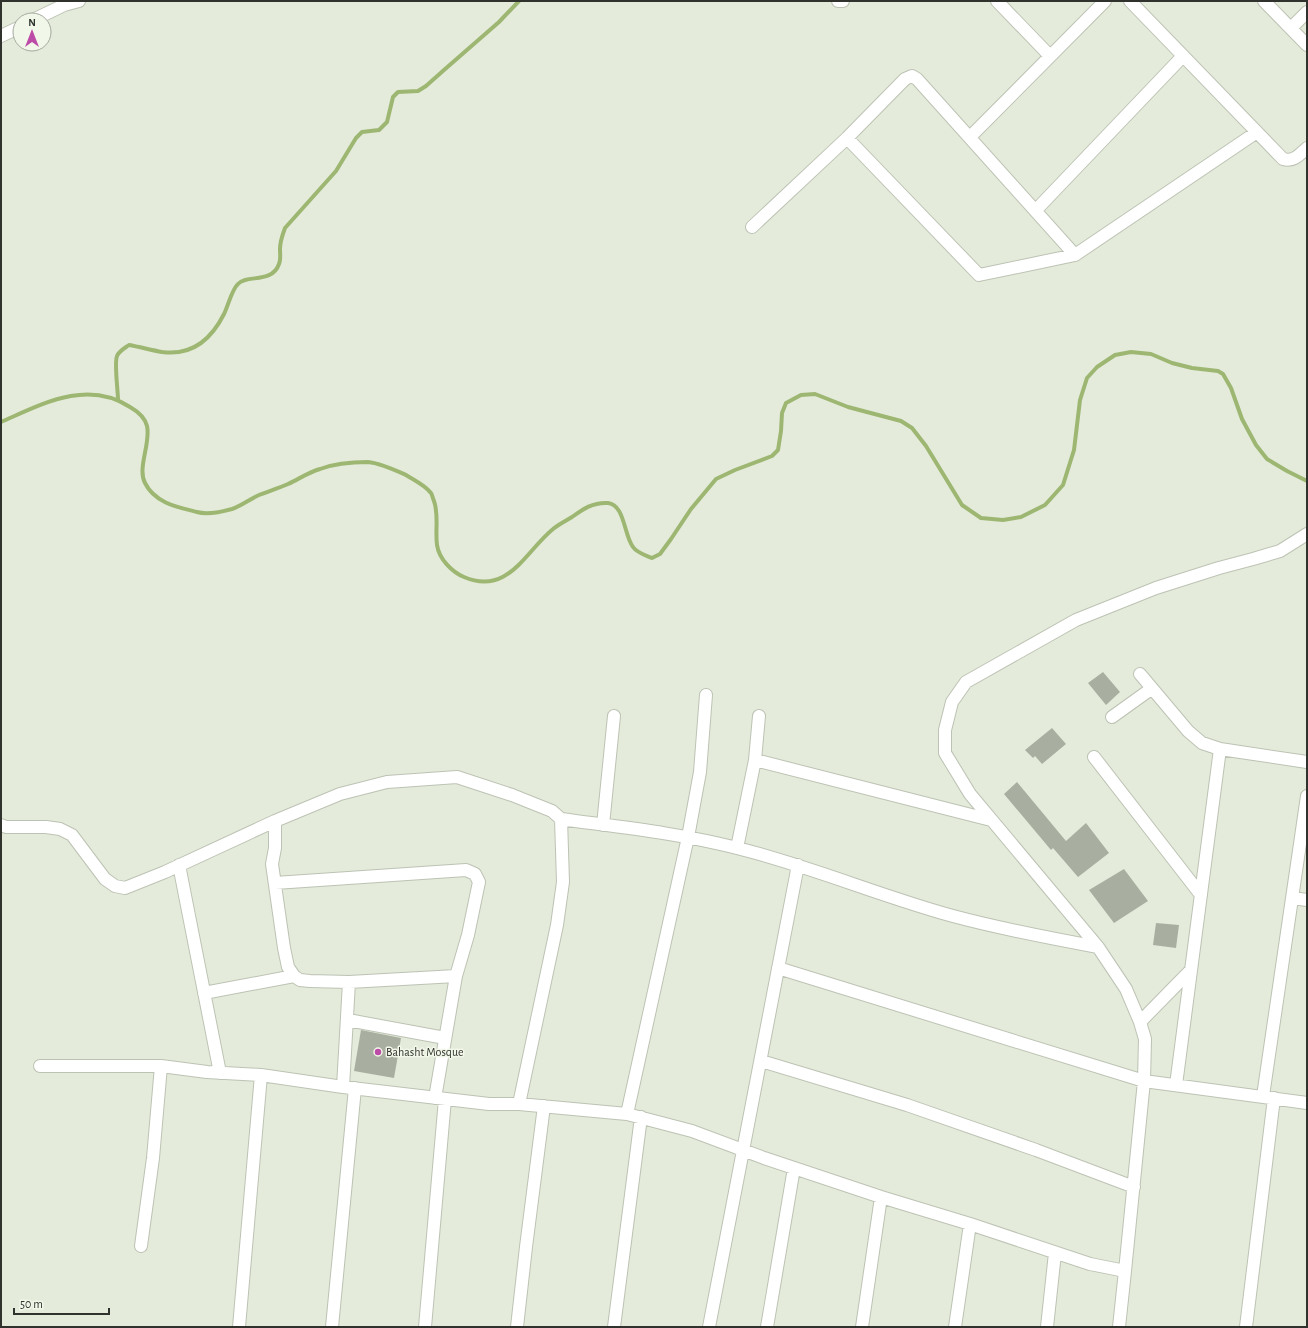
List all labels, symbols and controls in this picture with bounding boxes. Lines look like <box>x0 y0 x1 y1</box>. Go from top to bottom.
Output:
north arrow <box>12 12 52 52</box>
text: N <box>28 17 36 28</box>
place label: Bahasht Mosque <box>386 1046 464 1058</box>
marker: Bahasht Mosque <box>373 1047 383 1057</box>
scale bar <box>14 1290 109 1316</box>
text: 50 m <box>20 1298 43 1310</box>

